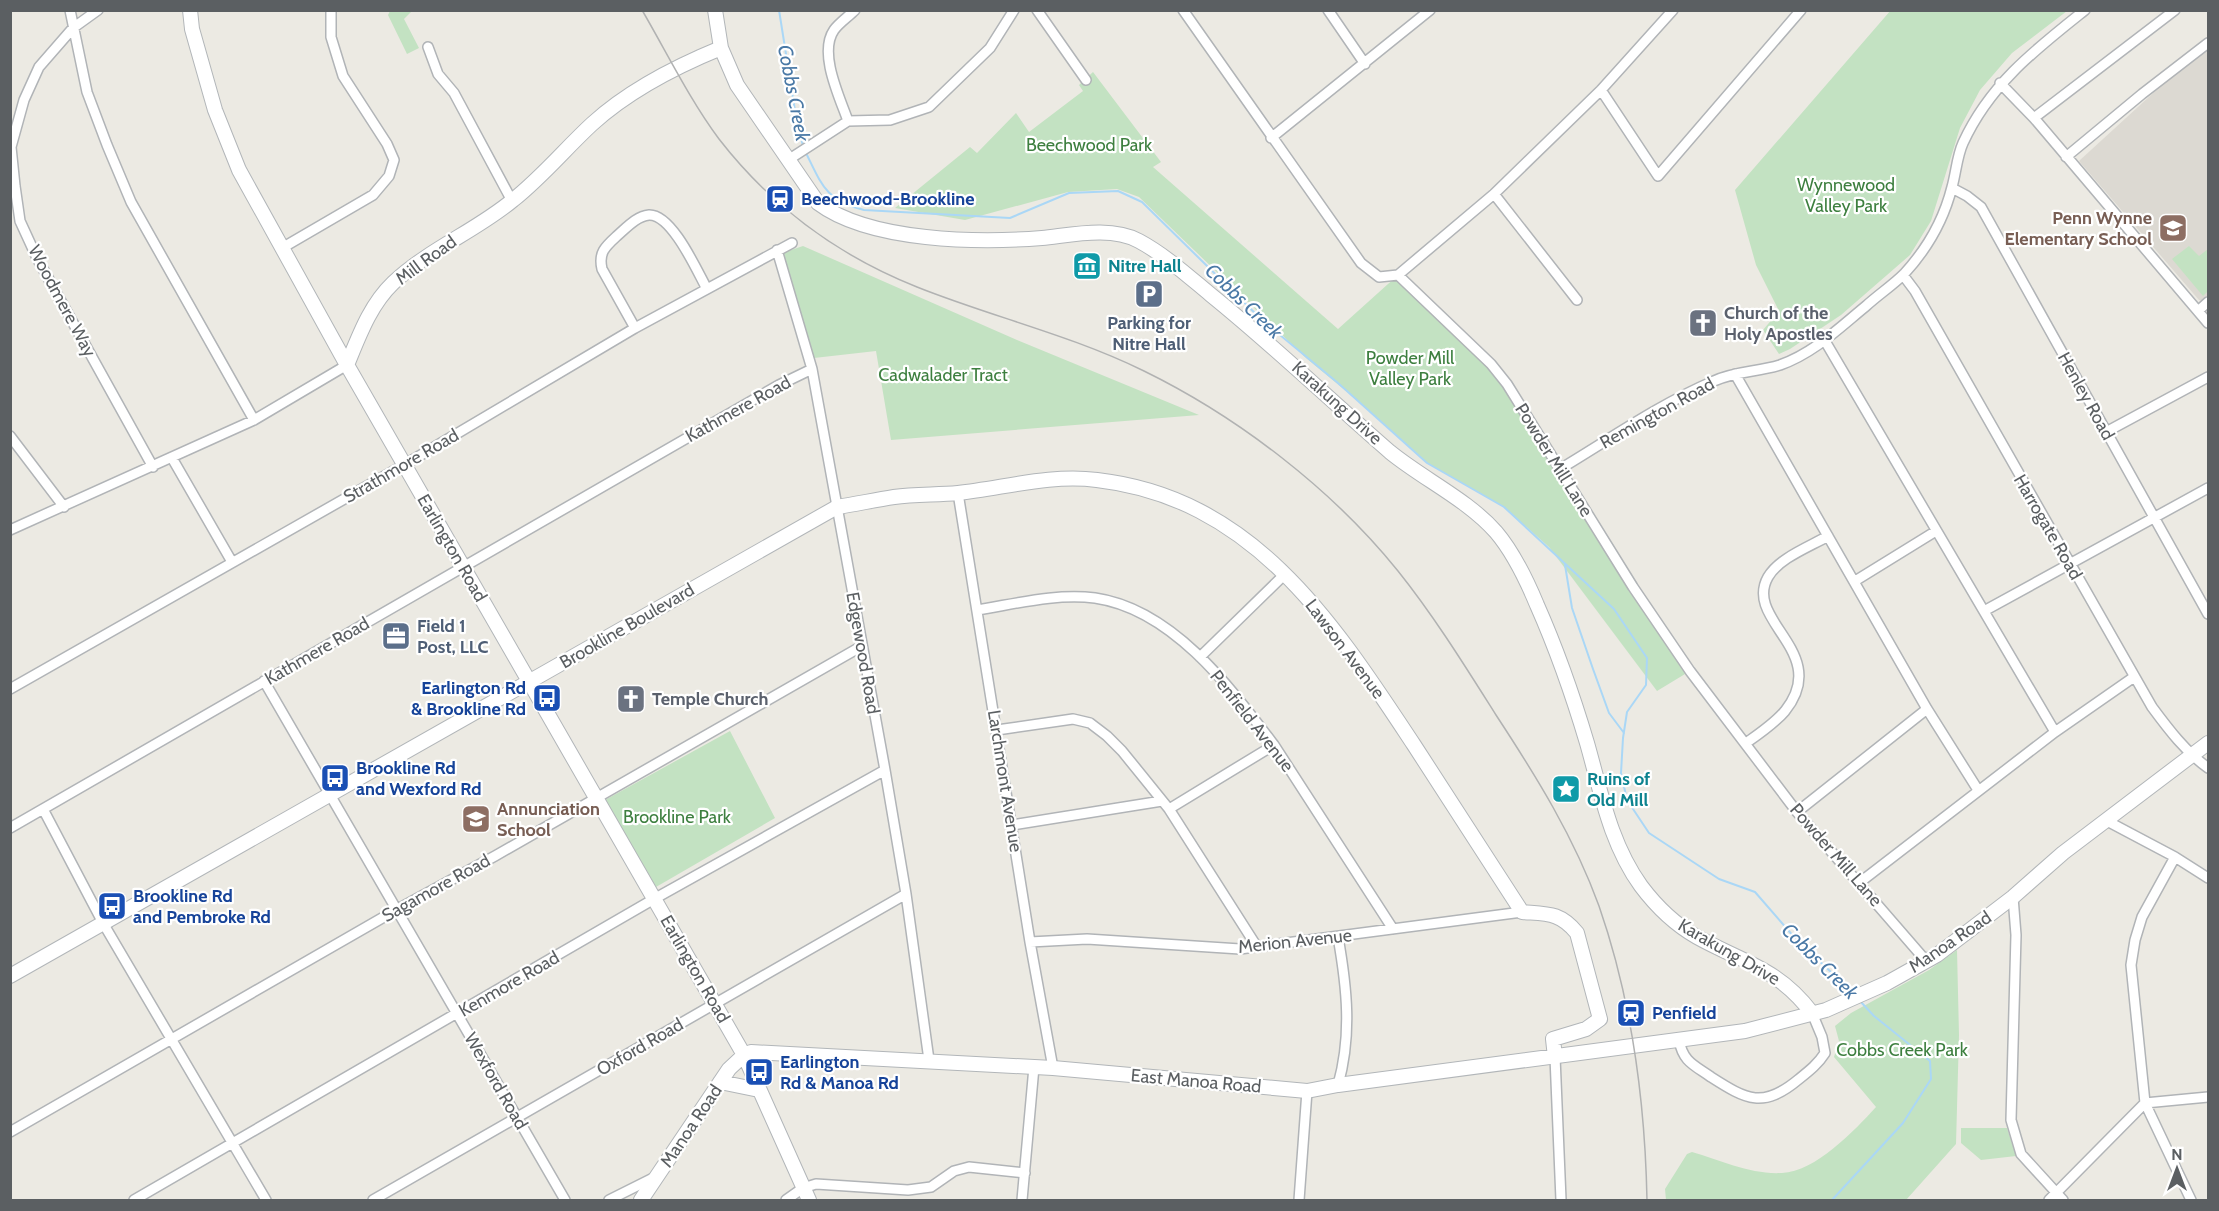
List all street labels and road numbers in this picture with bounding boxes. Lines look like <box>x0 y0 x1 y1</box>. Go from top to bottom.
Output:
street label: Mill Road <box>391 231 461 289</box>
street label: Woodmere Way <box>23 241 101 361</box>
street label: Henley Road <box>2053 348 2119 444</box>
street label: Karakung Drive <box>1287 357 1387 449</box>
street label: Kathmere Road <box>681 371 795 447</box>
street label: Remington Road <box>1596 372 1718 454</box>
street label: Powder Mill Lane <box>1510 399 1598 521</box>
street label: Strathmore Road <box>339 424 463 508</box>
street label: Harrogate Road <box>2009 470 2087 584</box>
street label: Earlington Road <box>412 490 492 606</box>
street label: Brookline Boulevard <box>556 579 698 673</box>
street label: Edgewood Road <box>841 590 885 716</box>
street label: Lawson Avenue <box>1300 595 1390 703</box>
street label: Kathmere Road <box>261 612 373 690</box>
street label: Penfield Avenue <box>1205 666 1299 776</box>
street label: Larchmont Avenue <box>983 708 1027 854</box>
street label: Powder Mill Lane <box>1785 799 1887 911</box>
street label: Sagamore Road <box>378 849 494 927</box>
street label: Manoa Road <box>1905 906 1995 978</box>
street label: Earlington Road <box>655 911 735 1027</box>
street label: Karakung Drive <box>1674 914 1784 990</box>
street label: Merion Avenue <box>1237 924 1353 958</box>
street label: Kenmore Road <box>455 946 563 1022</box>
street label: Oxford Road <box>593 1013 687 1081</box>
street label: Wexford Road <box>459 1029 533 1133</box>
street label: East Manoa Road <box>1130 1064 1262 1098</box>
street label: Manoa Road <box>655 1081 727 1171</box>

